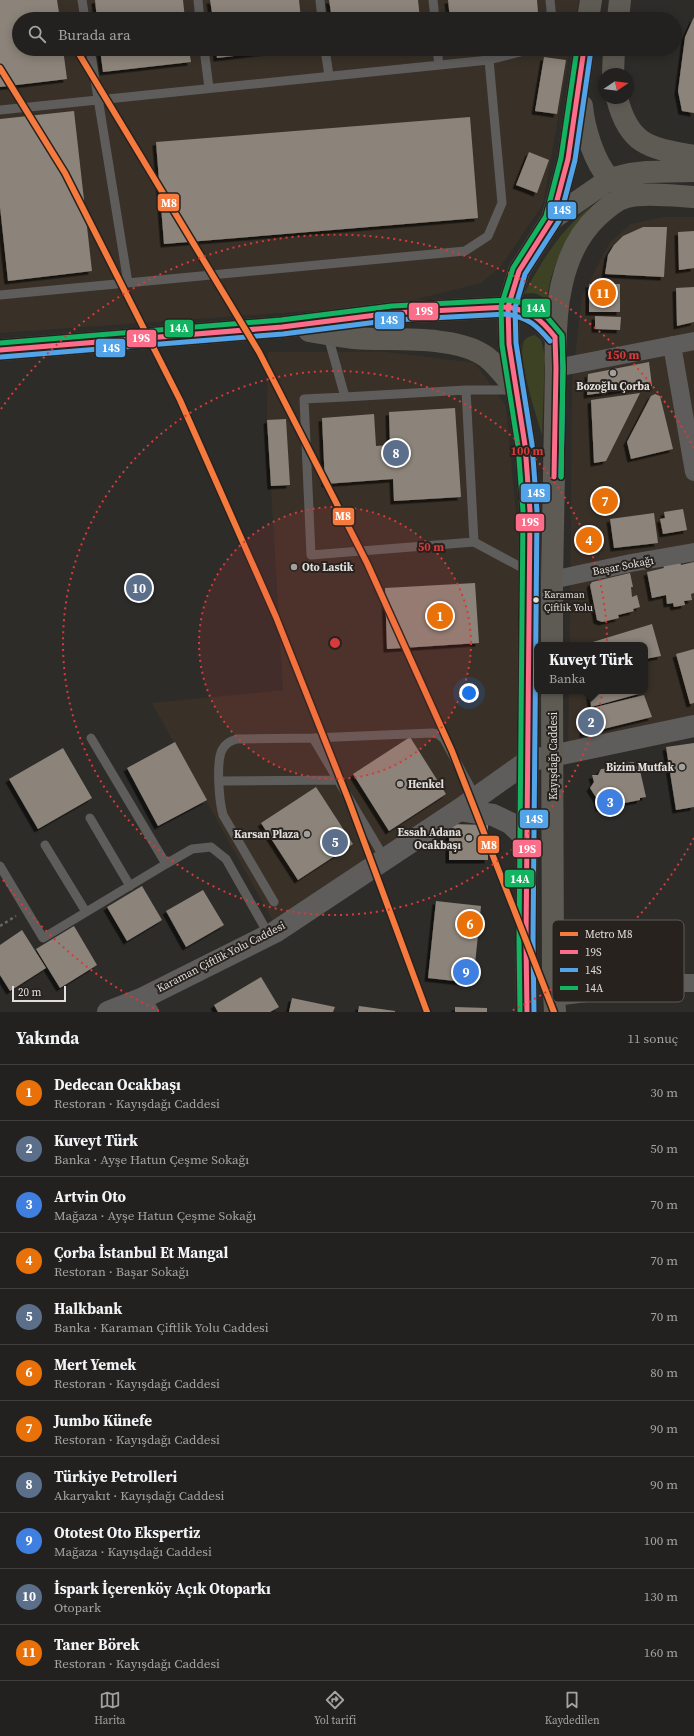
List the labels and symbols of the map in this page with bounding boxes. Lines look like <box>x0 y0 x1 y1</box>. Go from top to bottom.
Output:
north arrow <box>598 68 634 104</box>
line badge: M8 <box>157 193 180 212</box>
text: M8 <box>161 196 177 211</box>
line badge: 14S <box>547 201 577 220</box>
text: 14S <box>553 203 571 218</box>
pin: 11 <box>590 278 616 308</box>
line badge: 14A <box>521 298 551 318</box>
text: 14A <box>526 301 546 316</box>
line badge: 19S <box>408 302 439 321</box>
text: 19S <box>415 304 433 319</box>
line badge: 14S <box>374 311 405 330</box>
text: 14S <box>380 313 398 328</box>
line badge: 14A <box>164 319 194 338</box>
text: 14A <box>169 321 189 336</box>
line badge: 19S <box>126 329 157 348</box>
text: 19S <box>132 331 150 346</box>
line badge: 14S <box>95 338 126 358</box>
text: 14S <box>102 341 120 356</box>
text: 150 m <box>607 347 640 363</box>
marker: Bozoğlu Çorba <box>608 368 618 378</box>
place label: Bozoğlu Çorba <box>576 379 650 394</box>
pin: 8 <box>383 438 409 468</box>
text: 100 m <box>511 443 544 459</box>
line badge: 14S <box>520 483 551 503</box>
text: 14S <box>527 486 545 501</box>
pin: 7 <box>592 486 618 516</box>
line badge: M8 <box>332 507 355 526</box>
text: M8 <box>335 509 351 524</box>
line badge: 19S <box>515 513 545 532</box>
text: 19S <box>521 515 539 530</box>
pin: 4 <box>576 525 602 555</box>
text: 50 m <box>418 539 444 555</box>
street label: Başar Sokağı <box>591 553 655 579</box>
place label: Oto Lastik <box>302 560 354 575</box>
marker: Oto Lastik <box>289 562 299 572</box>
pin: 10 <box>126 573 152 603</box>
place label: Karaman Çiftlik Yolu <box>544 588 593 614</box>
marker: Karaman Çiftlik Yolu <box>531 595 541 605</box>
pin: 1 <box>427 601 453 631</box>
centre of rings <box>328 636 342 650</box>
your location <box>459 683 479 703</box>
pin: 2 <box>578 707 604 737</box>
street label: Kayışdağı Caddesi <box>546 712 561 800</box>
place label: Bizim Mutfak <box>606 760 674 775</box>
marker: Bizim Mutfak <box>677 762 687 772</box>
place label: Henkel <box>408 777 445 792</box>
marker: Henkel <box>395 779 405 789</box>
pin: 3 <box>597 787 623 817</box>
line badge: 14S <box>519 809 549 829</box>
text: 14S <box>525 812 543 827</box>
place label: Essah Adana Ocakbaşı <box>398 825 462 853</box>
place label: Karsan Plaza <box>234 827 299 842</box>
pin: 5 <box>322 827 348 857</box>
marker: Karsan Plaza <box>302 829 312 839</box>
marker: Essah Adana Ocakbaşı <box>464 833 474 843</box>
line badge: M8 <box>477 835 500 854</box>
text: M8 <box>481 838 497 853</box>
line badge: 19S <box>512 839 542 858</box>
text: 19S <box>518 842 536 857</box>
line badge: 14A <box>504 869 535 888</box>
text: 14A <box>510 872 530 887</box>
pin: 6 <box>457 909 483 939</box>
street label: Karaman Çiftlik Yolu Caddesi <box>154 918 288 996</box>
legend <box>552 920 684 1002</box>
text: Metro M8 <box>585 927 632 942</box>
text: 19S <box>585 945 602 960</box>
pin: 9 <box>453 957 479 987</box>
text: 14S <box>585 963 602 978</box>
text: 14A <box>585 981 604 996</box>
scale bar <box>12 984 66 1003</box>

